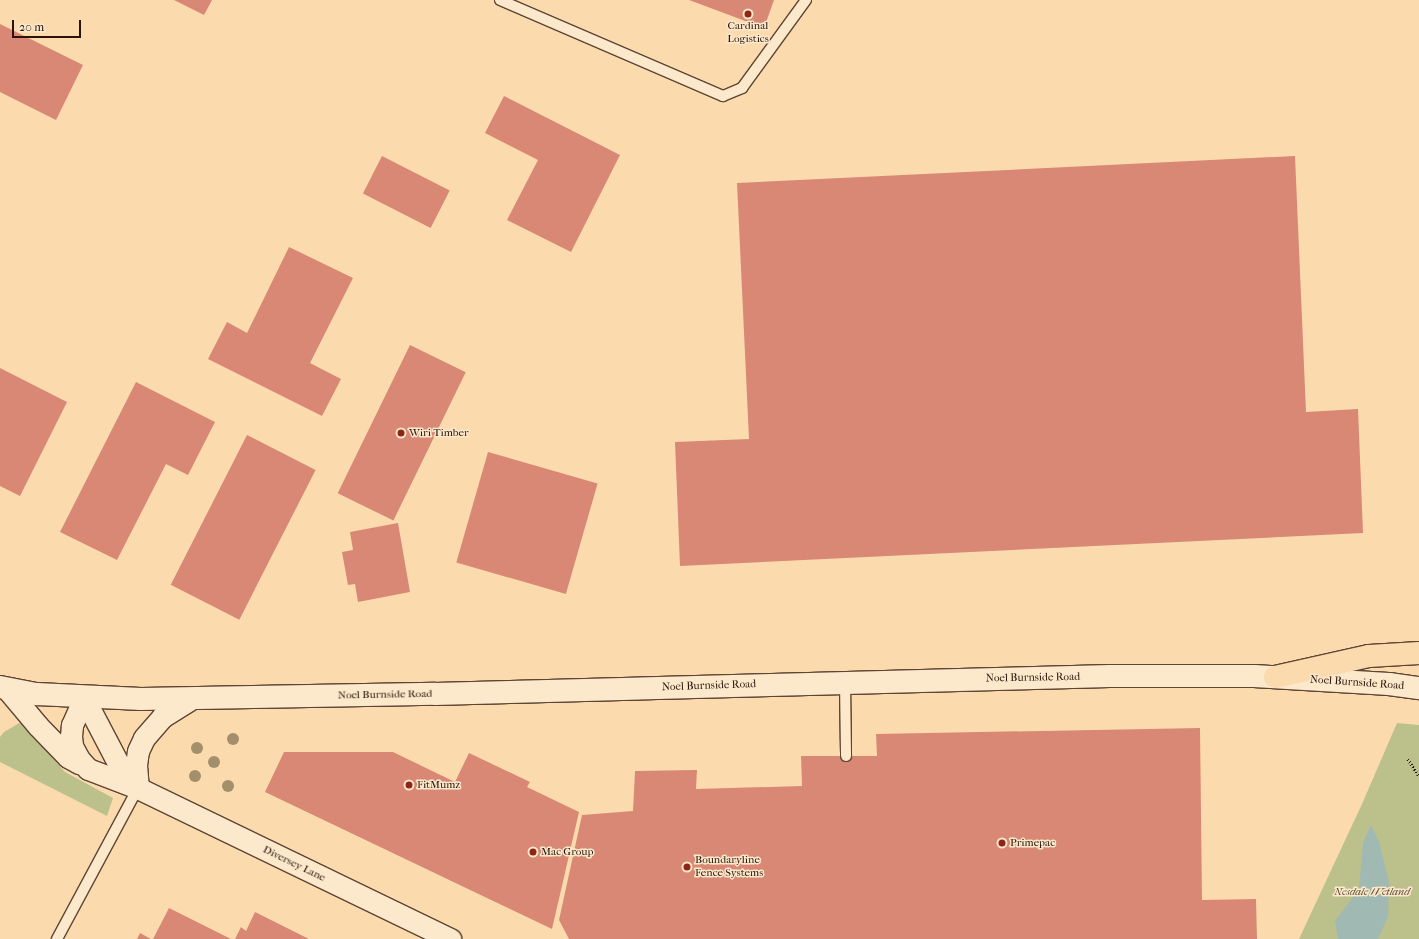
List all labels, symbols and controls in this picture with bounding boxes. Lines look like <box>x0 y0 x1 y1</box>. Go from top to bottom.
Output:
marker: Cardinal Logistics <box>743 9 753 19</box>
scale bar <box>14 12 83 38</box>
text: 20 m <box>19 20 44 34</box>
place label: Cardinal Logistics <box>727 20 769 46</box>
place label: Wiri Timber <box>409 426 469 440</box>
marker: Wiri Timber <box>396 428 406 438</box>
street label: Noel Burnside Road <box>986 671 1080 685</box>
street label: Noel Burnside Road <box>1309 673 1405 693</box>
street label: Noel Burnside Road <box>662 678 756 694</box>
street label: Noel Burnside Road <box>338 688 432 702</box>
place label: FitMumz <box>417 778 460 792</box>
marker: FitMumz <box>404 780 414 790</box>
place label: Primepac <box>1010 836 1055 850</box>
marker: Primepac <box>997 838 1007 848</box>
street label: Diversey Lane <box>261 843 327 885</box>
place label: Mac Group <box>541 845 593 859</box>
marker: Mac Group <box>528 847 538 857</box>
place label: Boundaryline Fence Systems <box>695 854 763 880</box>
marker: Boundaryline Fence Systems <box>682 862 692 872</box>
park label: Nesdale Wetland <box>1334 885 1410 899</box>

